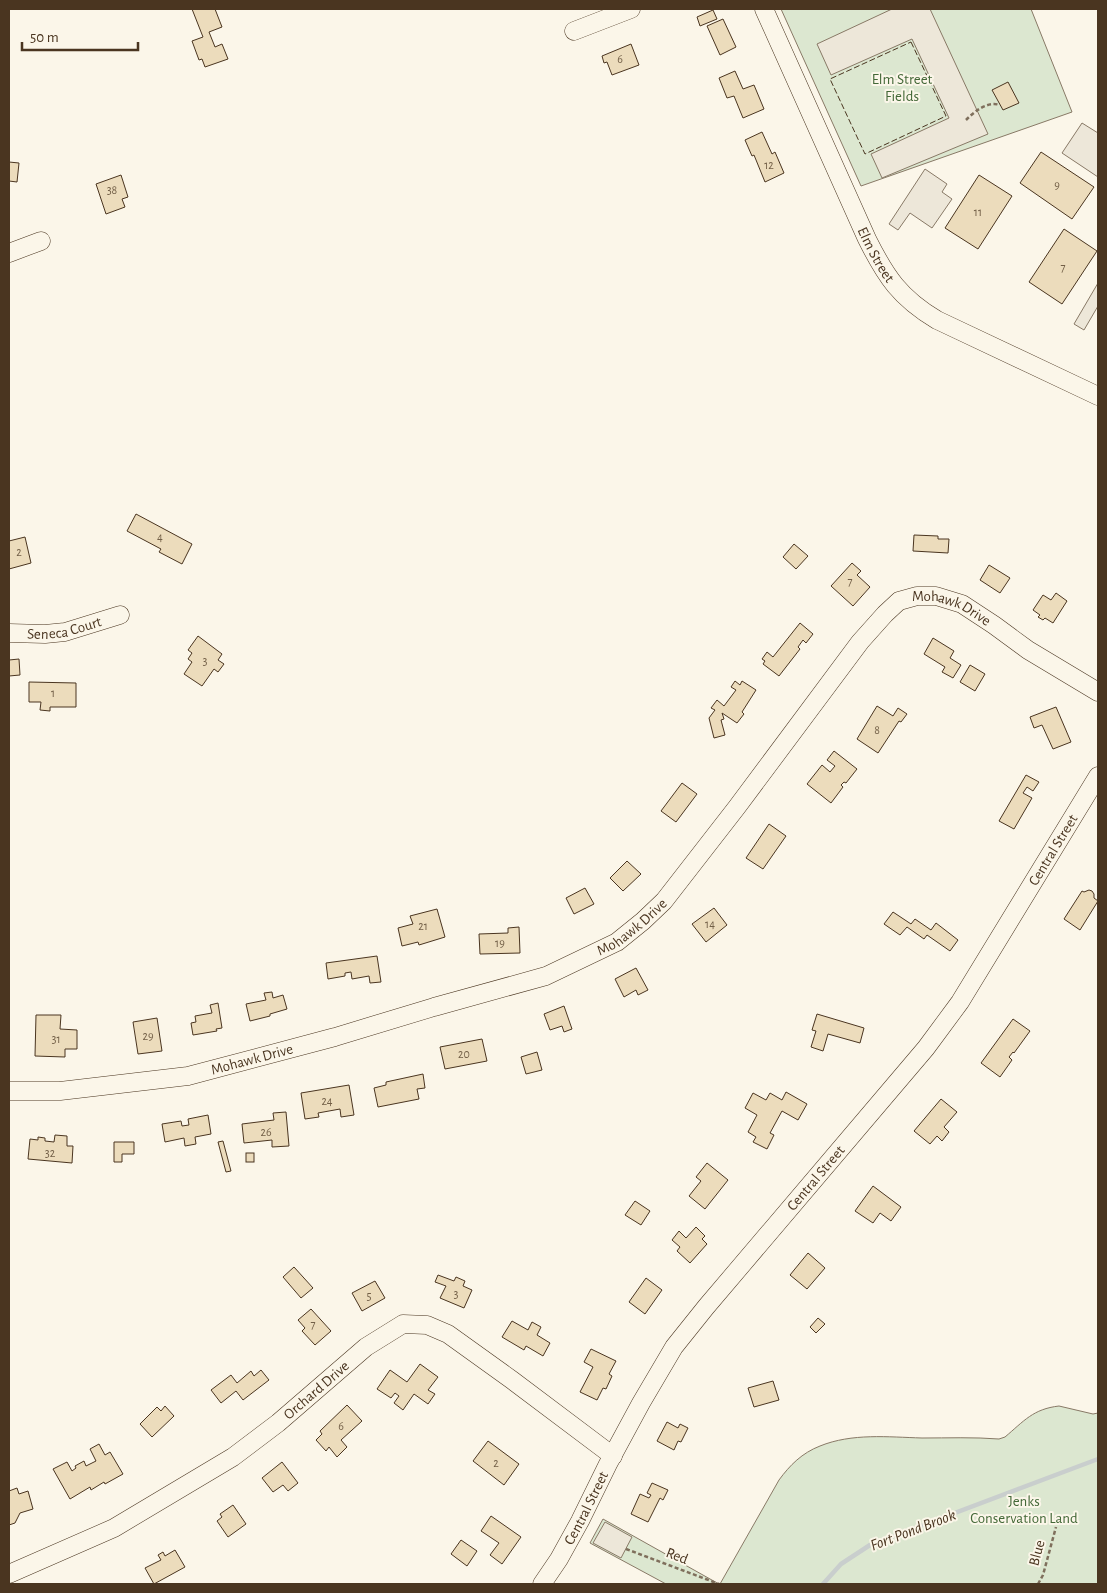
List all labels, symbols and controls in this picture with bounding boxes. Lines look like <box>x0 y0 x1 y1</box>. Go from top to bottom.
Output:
scale bar <box>22 20 139 52</box>
text: 50 m <box>30 30 59 45</box>
house number: 6 <box>617 53 623 65</box>
park label: Elm Street Fields <box>872 72 933 104</box>
house number: 12 <box>764 159 774 171</box>
house number: 9 <box>1054 179 1060 191</box>
house number: 38 <box>107 184 118 196</box>
house number: 11 <box>974 206 982 218</box>
street label: Elm Street <box>855 225 898 285</box>
house number: 7 <box>1060 261 1066 273</box>
house number: 4 <box>157 531 163 543</box>
house number: 2 <box>16 546 22 558</box>
house number: 7 <box>847 575 853 587</box>
street label: Mohawk Drive <box>912 589 994 628</box>
street label: Seneca Court <box>27 614 103 642</box>
house number: 3 <box>203 655 208 667</box>
house number: 1 <box>51 687 55 699</box>
house number: 8 <box>874 724 880 736</box>
street label: Central Street <box>1026 812 1080 888</box>
street label: Mohawk Drive <box>594 895 669 958</box>
house number: 14 <box>705 918 715 930</box>
house number: 21 <box>418 920 428 932</box>
house number: 19 <box>495 937 505 949</box>
house number: 29 <box>142 1030 154 1042</box>
house number: 31 <box>51 1033 61 1045</box>
street label: Mohawk Drive <box>209 1041 295 1077</box>
house number: 20 <box>458 1048 470 1060</box>
house number: 24 <box>321 1095 333 1107</box>
house number: 26 <box>260 1126 272 1138</box>
street label: Central Street <box>784 1142 847 1213</box>
house number: 32 <box>45 1147 56 1159</box>
house number: 3 <box>454 1288 459 1300</box>
house number: 5 <box>366 1290 372 1302</box>
house number: 7 <box>310 1318 316 1330</box>
street label: Orchard Drive <box>281 1358 352 1422</box>
house number: 6 <box>338 1420 344 1432</box>
house number: 2 <box>493 1457 499 1469</box>
street label: Central Street <box>561 1469 611 1547</box>
park label: Jenks Conservation Land <box>970 1494 1078 1526</box>
water label: Fort Pond Brook <box>868 1506 958 1554</box>
street label: Blue <box>1026 1538 1048 1568</box>
street label: Red <box>664 1545 690 1567</box>

